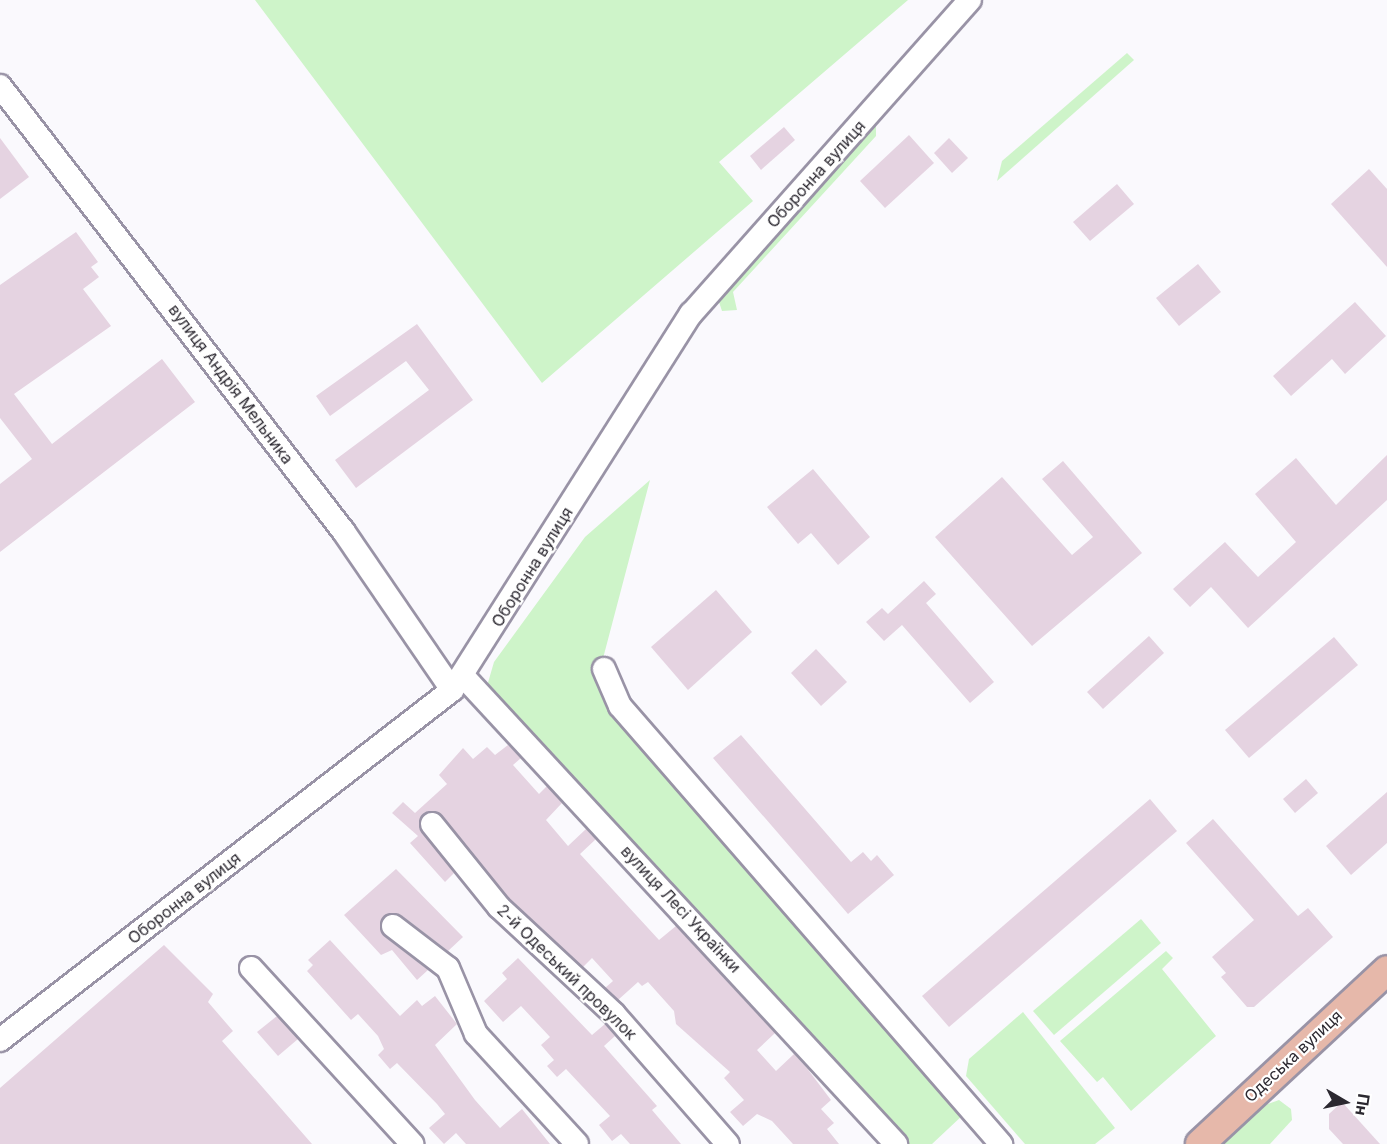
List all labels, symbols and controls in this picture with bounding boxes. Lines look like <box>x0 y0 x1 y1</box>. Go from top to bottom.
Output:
street label: Оборонна вулиця <box>763 116 869 232</box>
street label: вулиця Андрія Мельника <box>165 300 297 468</box>
street label: Оборонна вулиця <box>487 504 577 630</box>
street label: вулиця Лесі Українки <box>617 841 745 977</box>
street label: Оборонна вулиця <box>124 848 244 948</box>
street label: 2-й Одеський провулок <box>493 900 641 1044</box>
street label: Одеська вулиця <box>1240 1006 1346 1106</box>
north arrow <box>1315 1072 1375 1132</box>
text: Пн <box>1351 1092 1374 1117</box>

